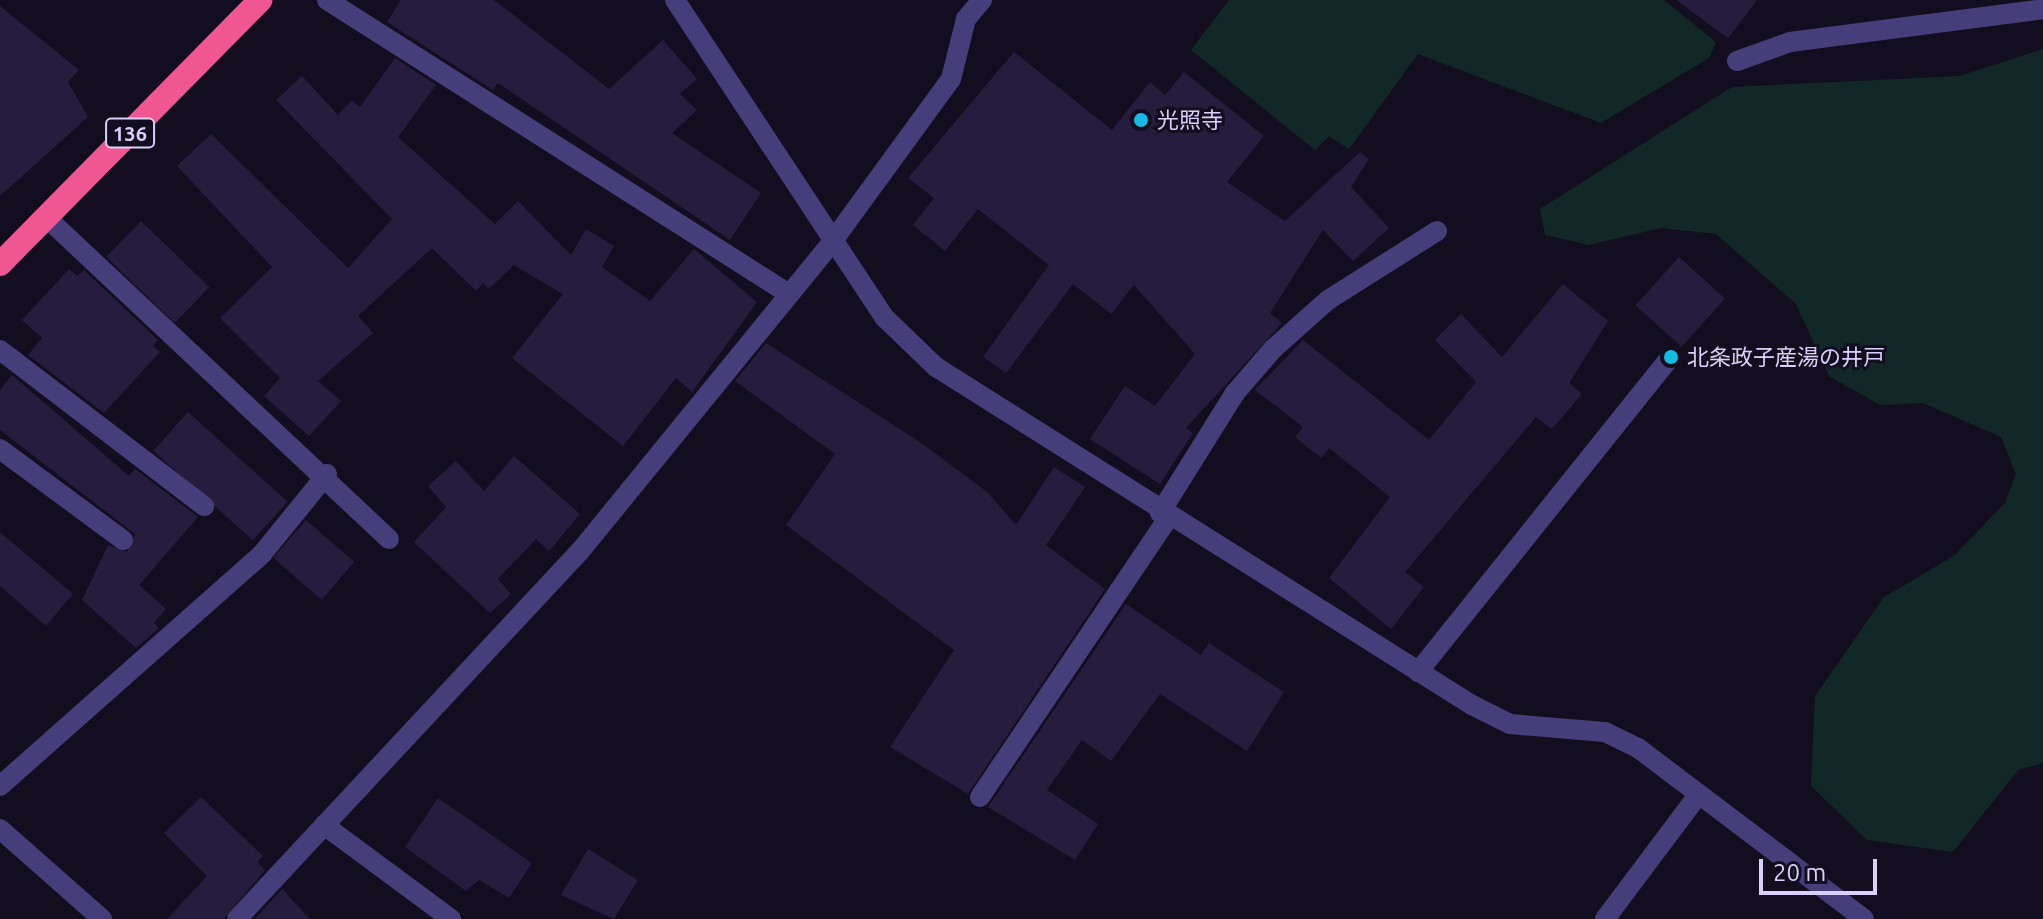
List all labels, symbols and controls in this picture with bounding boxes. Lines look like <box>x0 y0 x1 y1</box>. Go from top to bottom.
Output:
place label: 光照寺 <box>1157 107 1223 133</box>
marker: 光照寺 <box>1132 111 1150 129</box>
road number: 136 <box>104 117 156 149</box>
place label: 北条政子産湯の井戸 <box>1687 344 1885 370</box>
marker: 北条政子産湯の井戸 <box>1662 348 1680 366</box>
scale bar <box>1763 843 1881 893</box>
text: 20 m <box>1773 859 1826 886</box>

